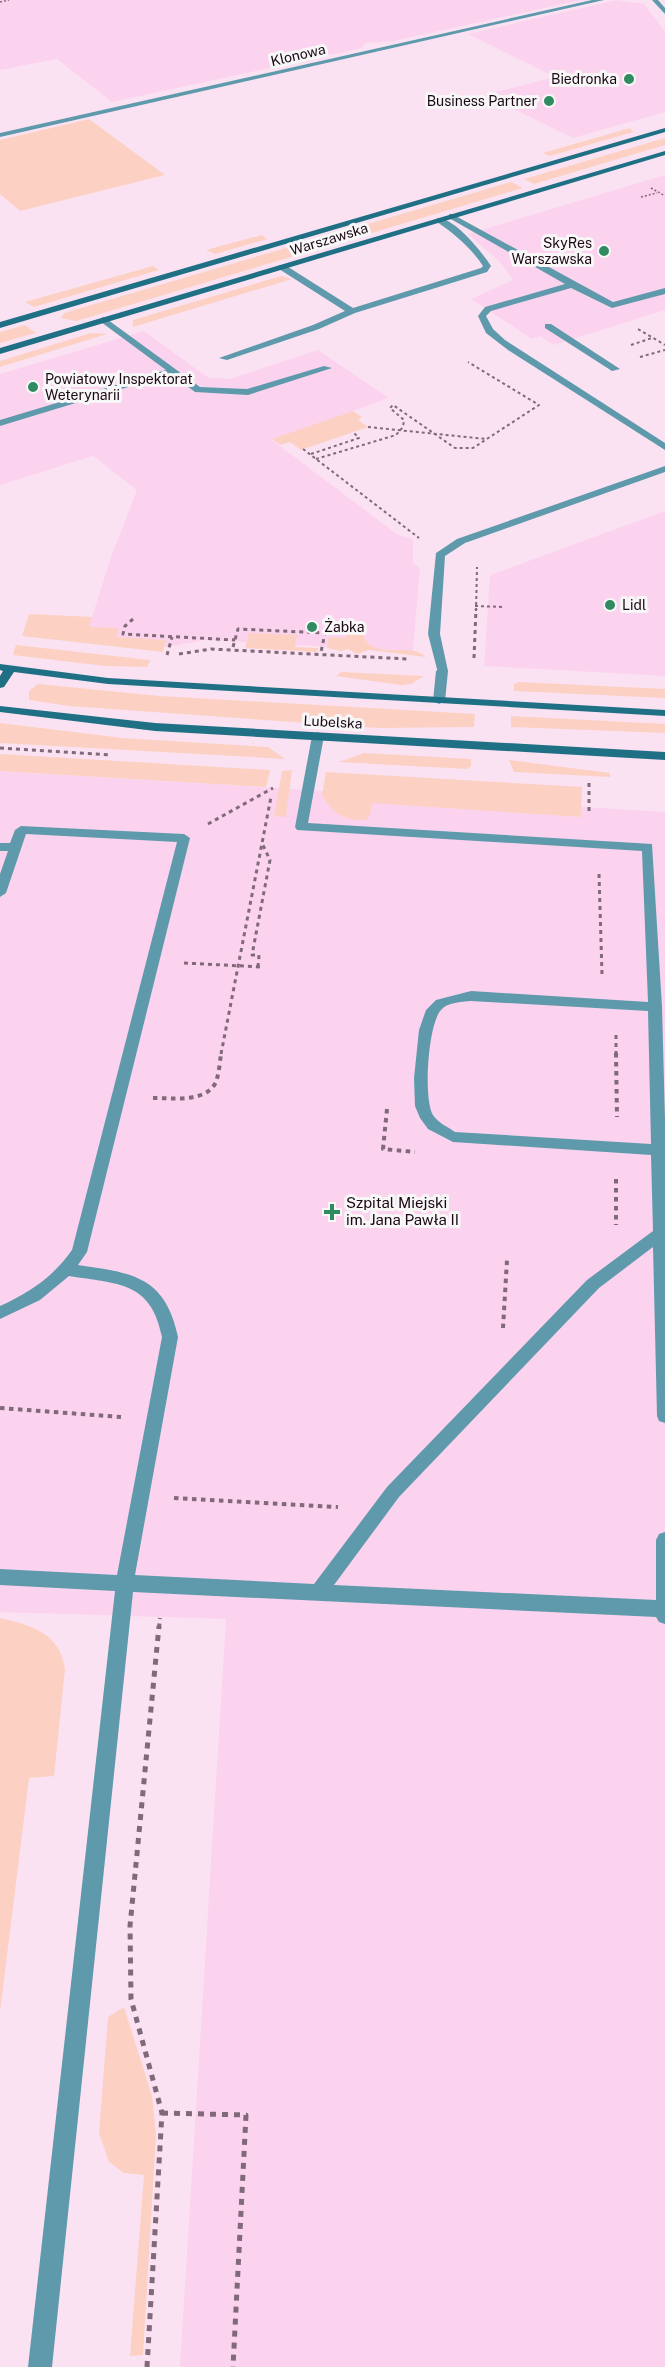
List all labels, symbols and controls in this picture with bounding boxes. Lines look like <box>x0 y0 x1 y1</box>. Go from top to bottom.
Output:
street label: Klonowa <box>269 41 327 69</box>
place label: Biedronka <box>551 71 617 87</box>
marker: Biedronka <box>622 72 636 86</box>
place label: Business Partner <box>427 93 537 109</box>
marker: Business Partner <box>542 94 556 108</box>
street label: Warszawska <box>288 220 370 258</box>
place label: SkyRes Warszawska <box>511 235 592 267</box>
marker: SkyRes Warszawska <box>597 244 611 258</box>
place label: Powiatowy Inspektorat Weterynarii <box>45 371 193 403</box>
marker: Powiatowy Inspektorat Weterynarii <box>26 380 40 394</box>
place label: Lidl <box>622 597 646 613</box>
marker: Lidl <box>603 598 617 612</box>
place label: Żabka <box>324 617 365 635</box>
marker: Żabka <box>305 620 319 634</box>
street label: Lubelska <box>303 712 363 732</box>
place label: Szpital Miejski im. Jana Pawła II <box>346 1194 459 1228</box>
marker: Szpital Miejski im. Jana Pawła II <box>323 1203 341 1221</box>

